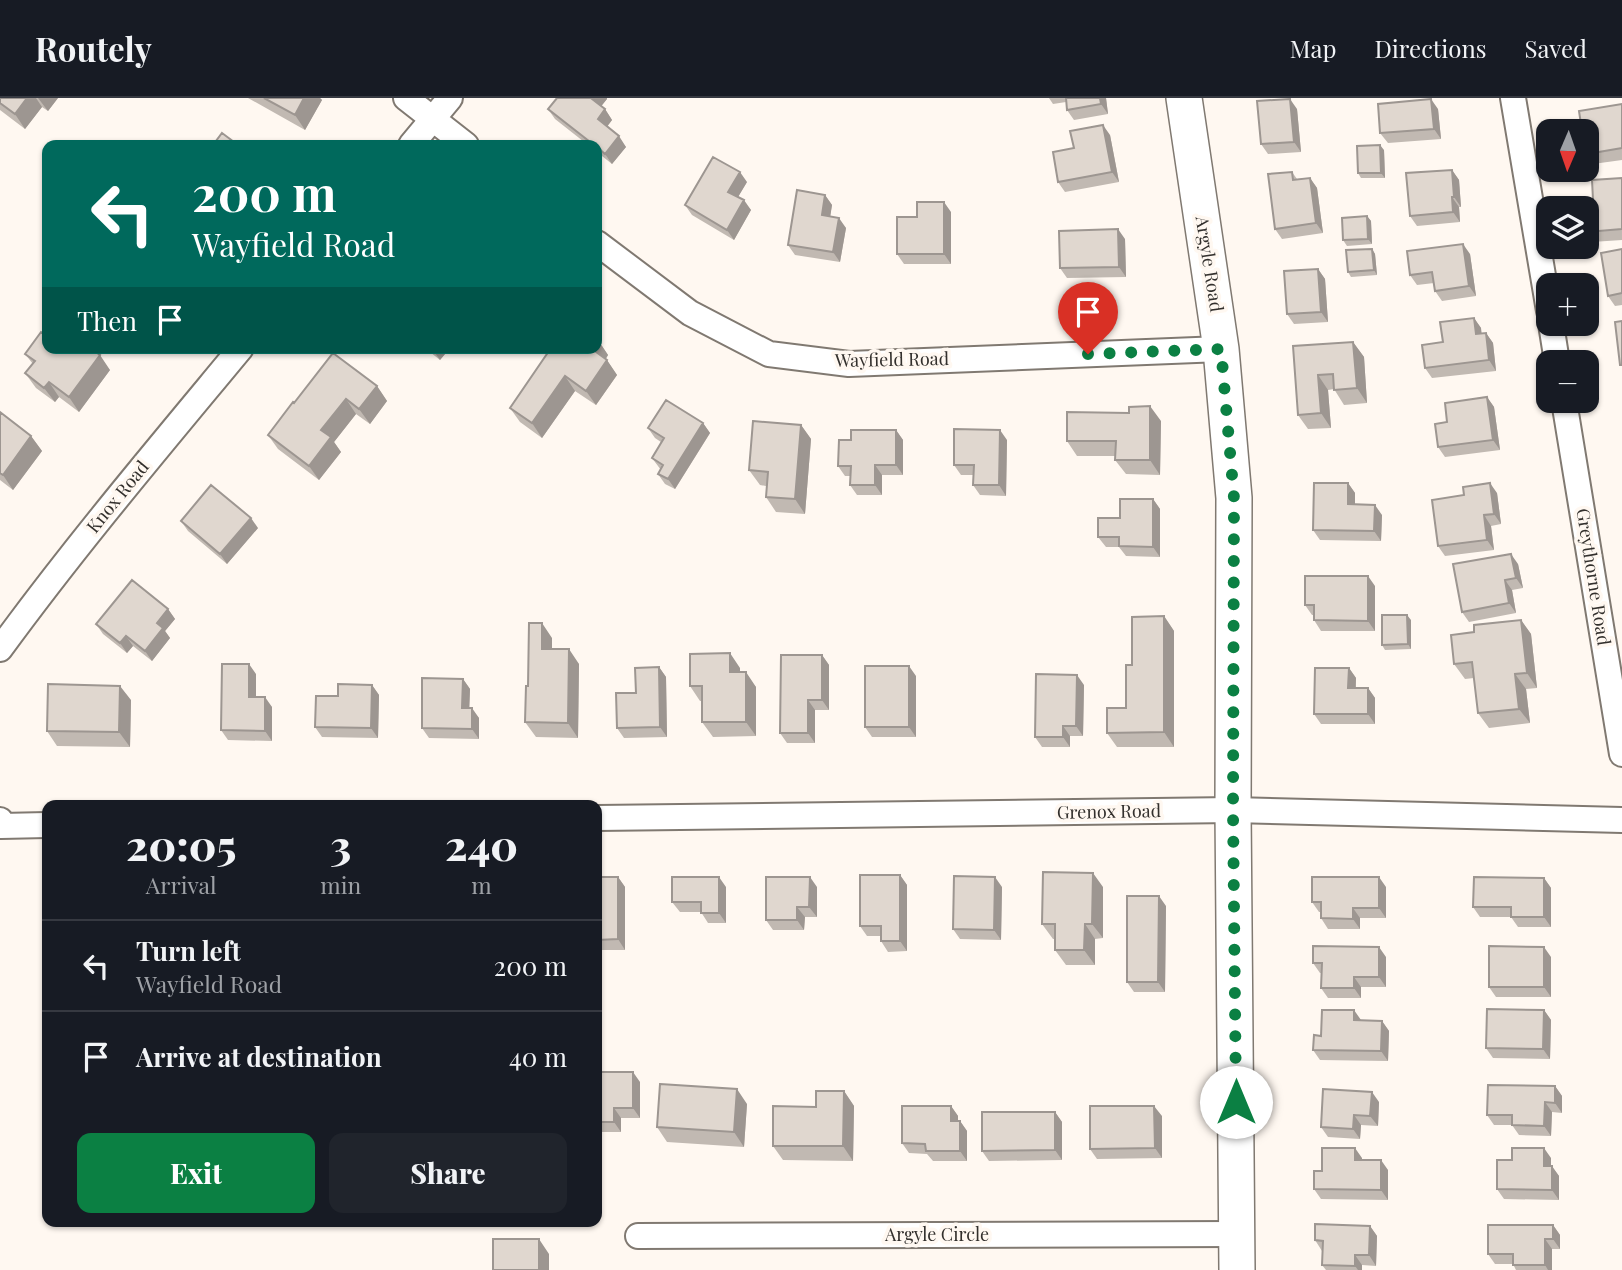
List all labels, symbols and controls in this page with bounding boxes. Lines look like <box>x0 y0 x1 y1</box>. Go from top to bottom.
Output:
text: Routely <box>35 26 152 70</box>
text: Map <box>1290 32 1336 64</box>
text: Directions <box>1374 32 1487 64</box>
text: Saved <box>1525 32 1587 64</box>
north arrow <box>1536 119 1600 182</box>
map controls <box>1536 119 1599 413</box>
text: 200 m <box>192 159 337 224</box>
icon: left <box>77 168 168 259</box>
button: layers <box>1536 196 1599 259</box>
street label: Argyle Road <box>1190 213 1229 314</box>
text: Wayfield Road <box>192 222 395 265</box>
button: + <box>1536 273 1599 336</box>
pin <box>1058 282 1118 354</box>
icon: arrive <box>1069 293 1107 331</box>
icon: arrive <box>151 301 189 339</box>
text: Then <box>77 303 137 338</box>
street label: Wayfield Road <box>834 346 950 372</box>
button: − <box>1536 350 1599 413</box>
street label: Knox Road <box>81 455 154 538</box>
street label: Greythorne Road <box>1571 507 1617 648</box>
street label: Grenox Road <box>1057 798 1162 824</box>
text: 20:05 <box>126 816 236 872</box>
text: 3 <box>330 816 351 872</box>
text: 240 <box>445 816 518 872</box>
text: Arrival <box>146 869 217 900</box>
text: min <box>320 869 361 900</box>
text: m <box>471 869 492 900</box>
text: Turn left <box>136 933 241 968</box>
icon: left <box>77 947 115 985</box>
text: 200 m <box>494 948 567 983</box>
text: Wayfield Road <box>136 968 282 999</box>
icon: arrive <box>77 1038 115 1076</box>
text: Arrive at destination <box>136 1039 382 1074</box>
text: 40 m <box>509 1039 567 1074</box>
position arrow <box>1199 1065 1273 1139</box>
button: Exit <box>77 1133 315 1213</box>
button: Share <box>329 1133 567 1213</box>
street label: Argyle Circle <box>884 1222 989 1246</box>

